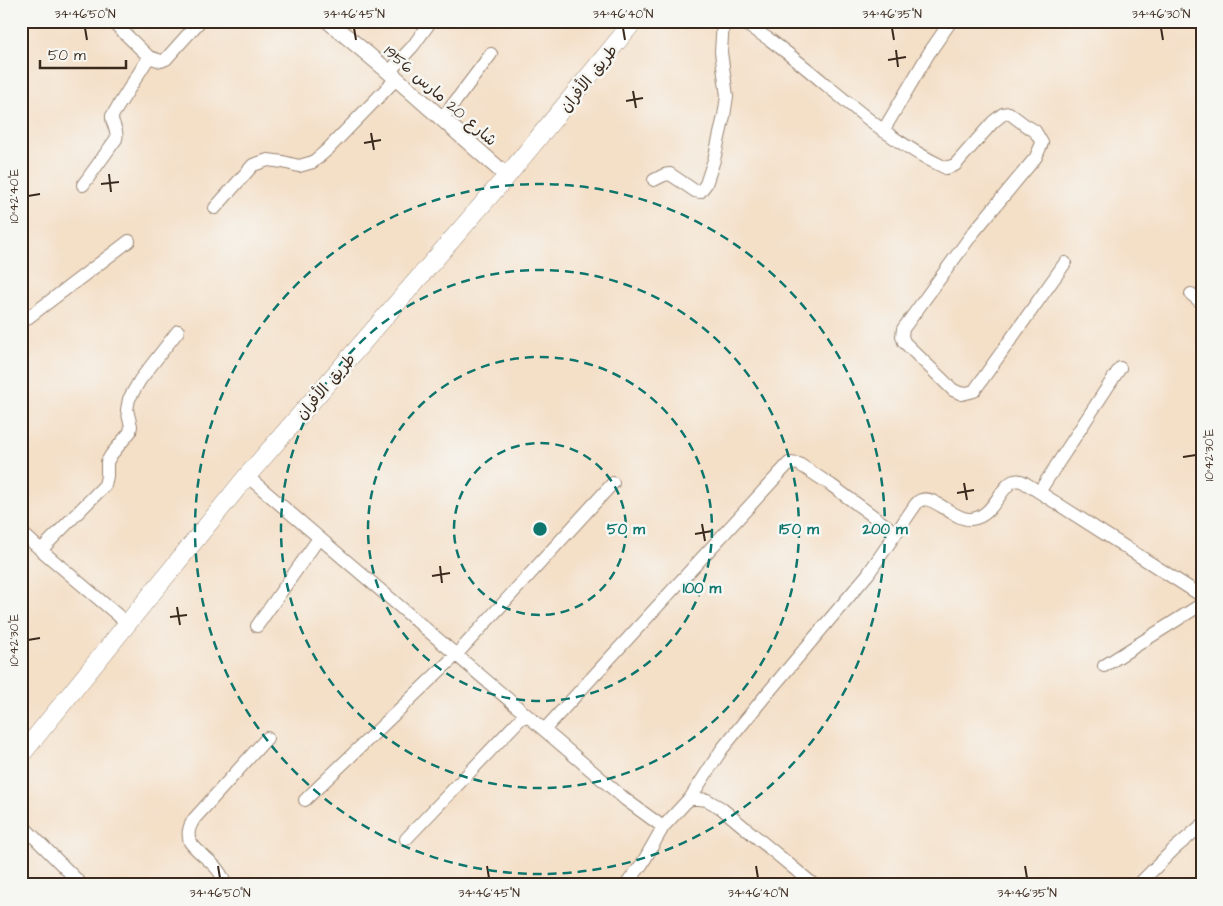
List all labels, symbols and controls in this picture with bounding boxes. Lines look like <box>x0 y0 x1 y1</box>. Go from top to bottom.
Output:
text: 34°46'50"N <box>55 6 116 23</box>
text: 34°46'45"N <box>323 6 385 23</box>
text: 34°46'40"N <box>593 6 654 23</box>
text: 34°46'35"N <box>862 6 922 23</box>
text: 34°46'30"N <box>1132 6 1191 23</box>
scale bar <box>40 38 126 70</box>
street label: شارع 20 مارس 1956 <box>379 40 502 151</box>
street label: طريق الأفران <box>555 40 623 117</box>
text: 50 m <box>48 45 86 66</box>
text: 10°42'40"E <box>6 169 23 223</box>
street label: طريق الأفران <box>291 349 361 424</box>
text: 10°42'30"E <box>1201 429 1218 481</box>
text: 50 m <box>607 519 645 540</box>
text: 150 m <box>779 519 819 540</box>
text: 200 m <box>861 519 908 540</box>
centre of rings <box>531 520 549 538</box>
text: 100 m <box>683 578 722 599</box>
text: 10°42'30"E <box>6 614 23 666</box>
text: 34°46'50"N <box>190 885 251 902</box>
text: 34°46'45"N <box>458 885 520 902</box>
text: 34°46'40"N <box>728 885 789 902</box>
text: 34°46'35"N <box>997 885 1057 902</box>

